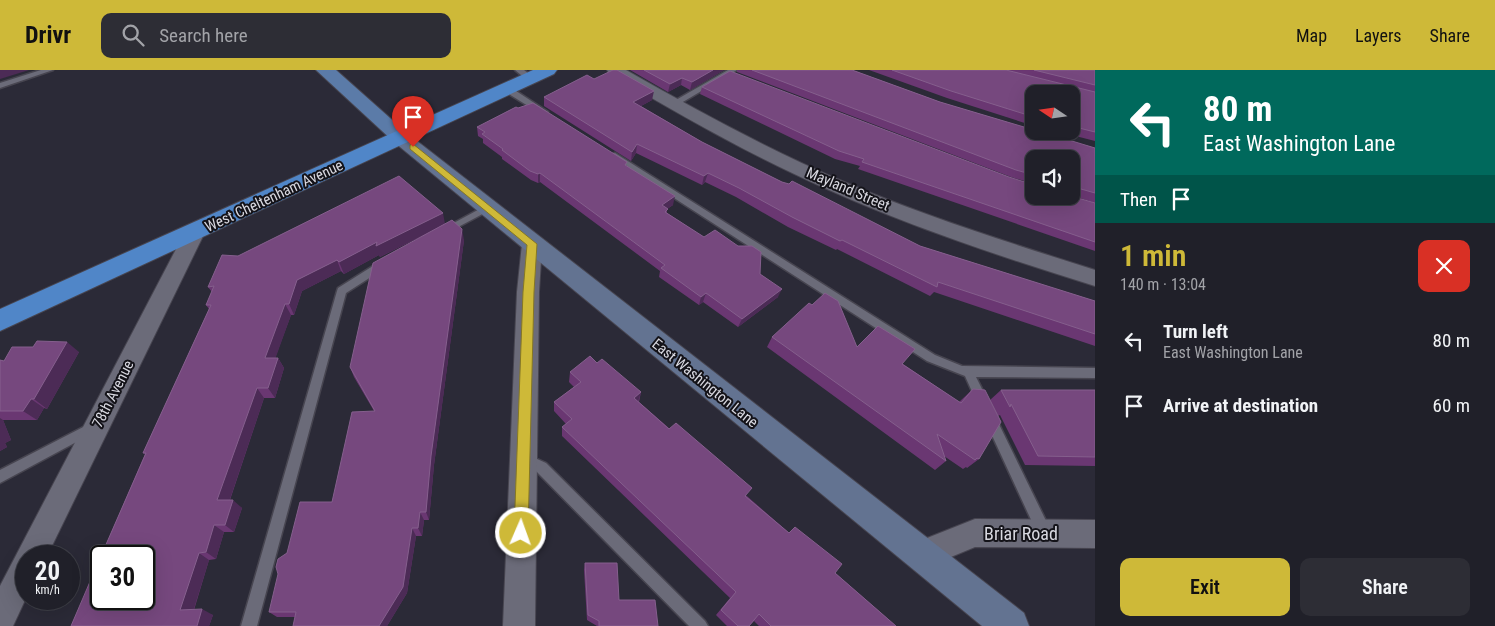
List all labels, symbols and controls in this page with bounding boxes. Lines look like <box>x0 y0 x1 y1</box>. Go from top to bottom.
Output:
search box <box>101 13 451 58</box>
text: Drivr <box>25 21 71 49</box>
icon: search <box>119 21 147 49</box>
text: Search here <box>159 24 248 47</box>
text: Map <box>1296 25 1327 46</box>
text: Layers <box>1355 25 1402 46</box>
text: Share <box>1430 25 1470 46</box>
north arrow <box>1025 85 1080 140</box>
map controls <box>1025 85 1080 205</box>
text: 80 m <box>1203 89 1272 130</box>
icon: left <box>1120 90 1185 155</box>
pin <box>392 96 434 147</box>
icon: arrive <box>399 103 427 131</box>
text: East Washington Lane <box>1203 131 1395 156</box>
button: sound <box>1025 150 1080 205</box>
street label: West Cheltenham Avenue <box>202 156 346 236</box>
street label: Mayland Street <box>804 163 892 215</box>
icon: arrive <box>1167 185 1195 213</box>
text: Then <box>1120 188 1157 211</box>
text: 1 min <box>1120 238 1186 273</box>
button: close <box>1418 240 1470 292</box>
text: 140 m · 13:04 <box>1120 275 1206 294</box>
text: Turn left <box>1163 320 1228 343</box>
icon: left <box>1120 327 1148 355</box>
text: 80 m <box>1433 329 1470 352</box>
street label: East Washington Lane <box>648 335 762 431</box>
text: East Washington Lane <box>1163 343 1303 362</box>
street label: 78th Avenue <box>88 357 138 431</box>
icon: arrive <box>1120 392 1148 420</box>
text: Arrive at destination <box>1163 394 1318 417</box>
text: 60 m <box>1433 394 1470 417</box>
position arrow <box>494 506 546 558</box>
street label: Briar Road <box>984 523 1058 544</box>
speed limit sign: 30 <box>90 545 155 610</box>
text: 20 <box>35 557 60 586</box>
button: Exit <box>1120 558 1290 616</box>
button: Share <box>1300 558 1470 616</box>
text: km/h <box>35 583 60 597</box>

